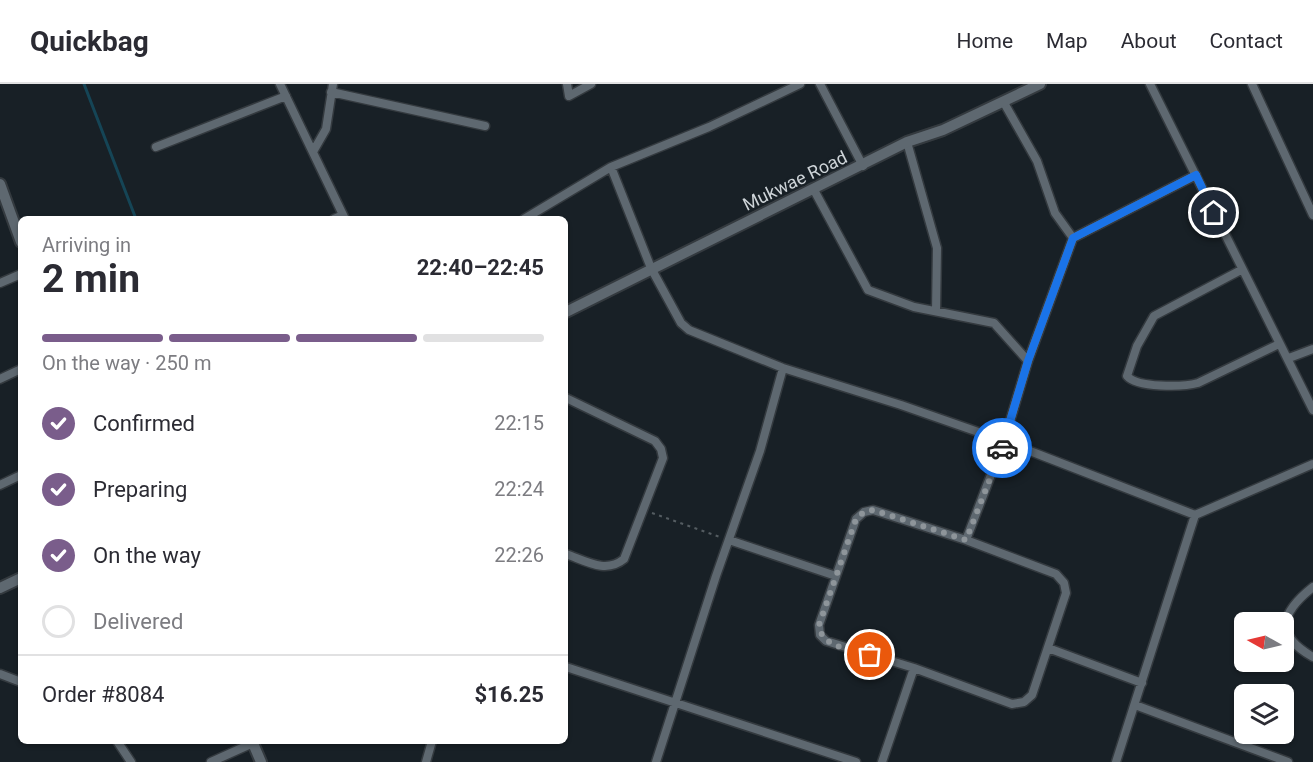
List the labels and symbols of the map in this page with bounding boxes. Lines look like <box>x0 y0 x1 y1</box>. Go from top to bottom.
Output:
street label: Mukwae Road <box>739 146 850 215</box>
pin <box>1188 187 1239 238</box>
courier <box>972 418 1032 478</box>
north arrow <box>1234 612 1294 672</box>
pin <box>844 629 895 680</box>

